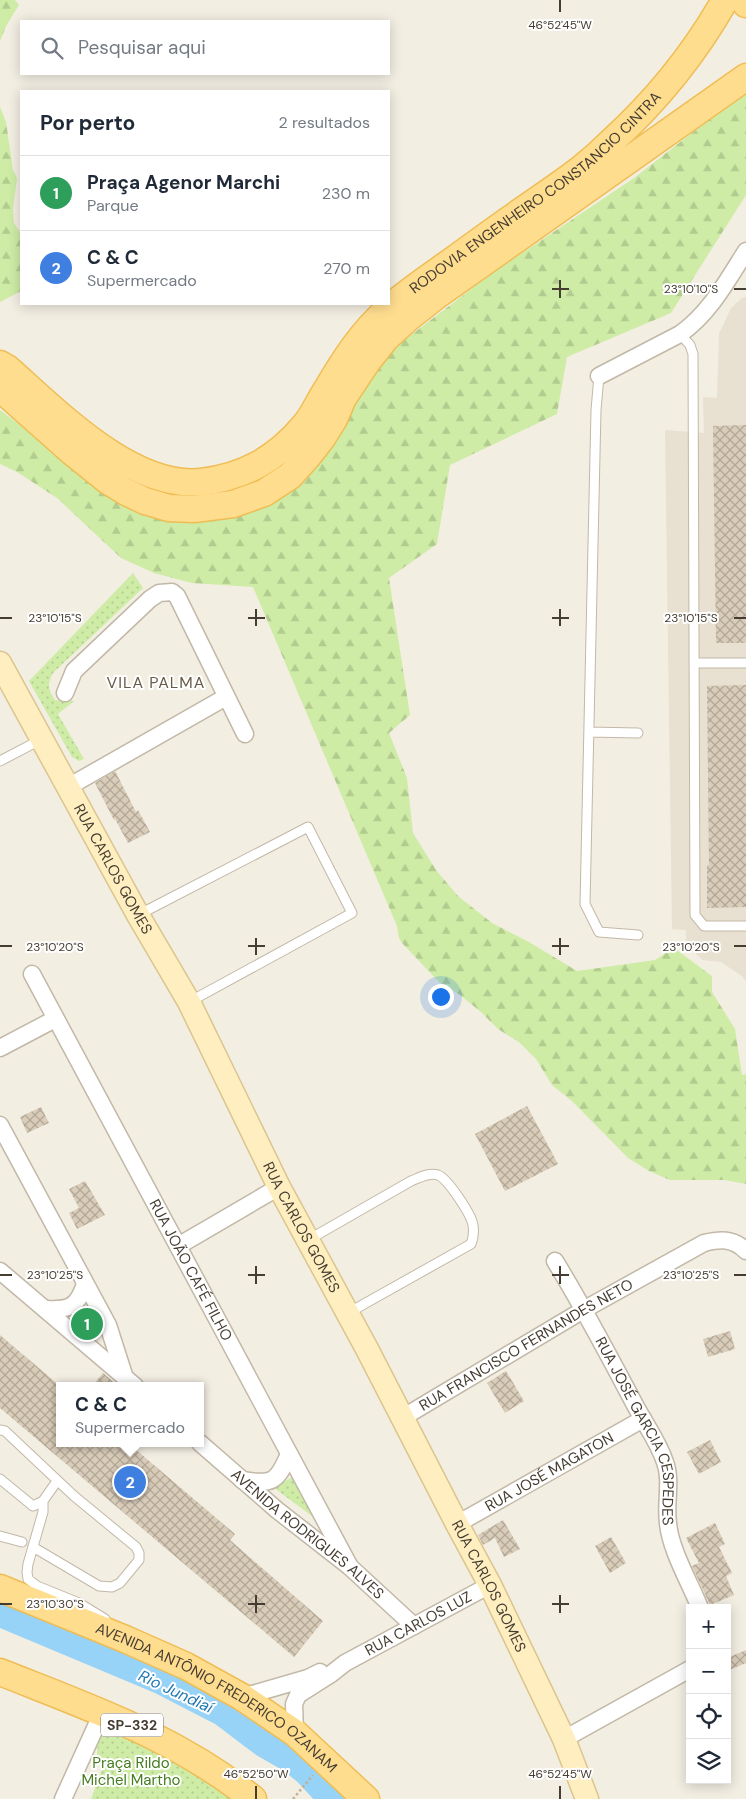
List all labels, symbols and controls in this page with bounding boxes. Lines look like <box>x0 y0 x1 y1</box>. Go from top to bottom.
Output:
text: 46°52'45"W <box>528 17 592 33</box>
search box <box>20 20 390 75</box>
icon: search <box>38 34 66 62</box>
text: Pesquisar aqui <box>78 35 206 60</box>
street label: RODOVIA ENGENHEIRO CONSTANCIO CINTRA <box>405 87 666 298</box>
text: Por perto <box>40 109 135 137</box>
text: 2 resultados <box>279 112 370 133</box>
text: Praça Agenor Marchi <box>87 170 280 195</box>
text: 1 <box>53 183 59 204</box>
text: 230 m <box>322 183 370 204</box>
text: Parque <box>87 195 139 216</box>
text: C & C <box>87 245 139 270</box>
text: 2 <box>51 258 61 279</box>
text: 270 m <box>323 258 370 279</box>
text: Supermercado <box>87 270 197 291</box>
text: 23°10'10"S <box>664 281 718 297</box>
text: 23°10'15"S <box>28 610 82 626</box>
text: 23°10'15"S <box>664 610 718 626</box>
district label: VILA PALMA <box>107 672 205 693</box>
street label: RUA CARLOS GOMES <box>69 800 157 938</box>
text: 23°10'20"S <box>26 939 84 955</box>
text: 23°10'20"S <box>662 939 720 955</box>
your location <box>428 984 454 1010</box>
street label: RUA CARLOS GOMES <box>258 1159 345 1297</box>
street label: RUA JOÃO CAFÉ FILHO <box>145 1196 237 1344</box>
text: 23°10'25"S <box>27 1267 83 1283</box>
text: 23°10'25"S <box>663 1267 719 1283</box>
street label: RUA FRANCISCO FERNANDES NETO <box>415 1274 637 1416</box>
pin: 1 <box>71 1305 103 1343</box>
street label: RUA JOSÉ GARCIA CESPEDES <box>591 1333 678 1527</box>
popup <box>56 1382 204 1447</box>
text: C & C <box>75 1392 127 1417</box>
text: Supermercado <box>75 1417 185 1438</box>
street label: RUA JOSÉ MAGATON <box>481 1428 617 1516</box>
pin: 2 <box>114 1463 146 1501</box>
street label: AVENIDA RODRIGUES ALVES <box>227 1465 389 1604</box>
street label: RUA CARLOS GOMES <box>447 1517 531 1656</box>
street label: RUA CARLOS LUZ <box>361 1587 475 1660</box>
text: 23°10'30"S <box>26 1596 84 1612</box>
map controls <box>686 1604 731 1784</box>
button: + <box>686 1604 731 1649</box>
street label: AVENIDA ANTÔNIO FREDERICO OZANAM <box>93 1618 341 1777</box>
button: − <box>686 1649 731 1694</box>
water label: Rio Jundiaí <box>135 1665 218 1718</box>
button: locate <box>686 1694 731 1739</box>
road number: SP-332 <box>101 1714 163 1736</box>
button: layers <box>686 1739 731 1784</box>
park label: Praça Rildo Michel Martho <box>81 1753 181 1790</box>
text: 46°52'50"W <box>223 1766 289 1782</box>
text: 46°52'45"W <box>528 1766 592 1782</box>

